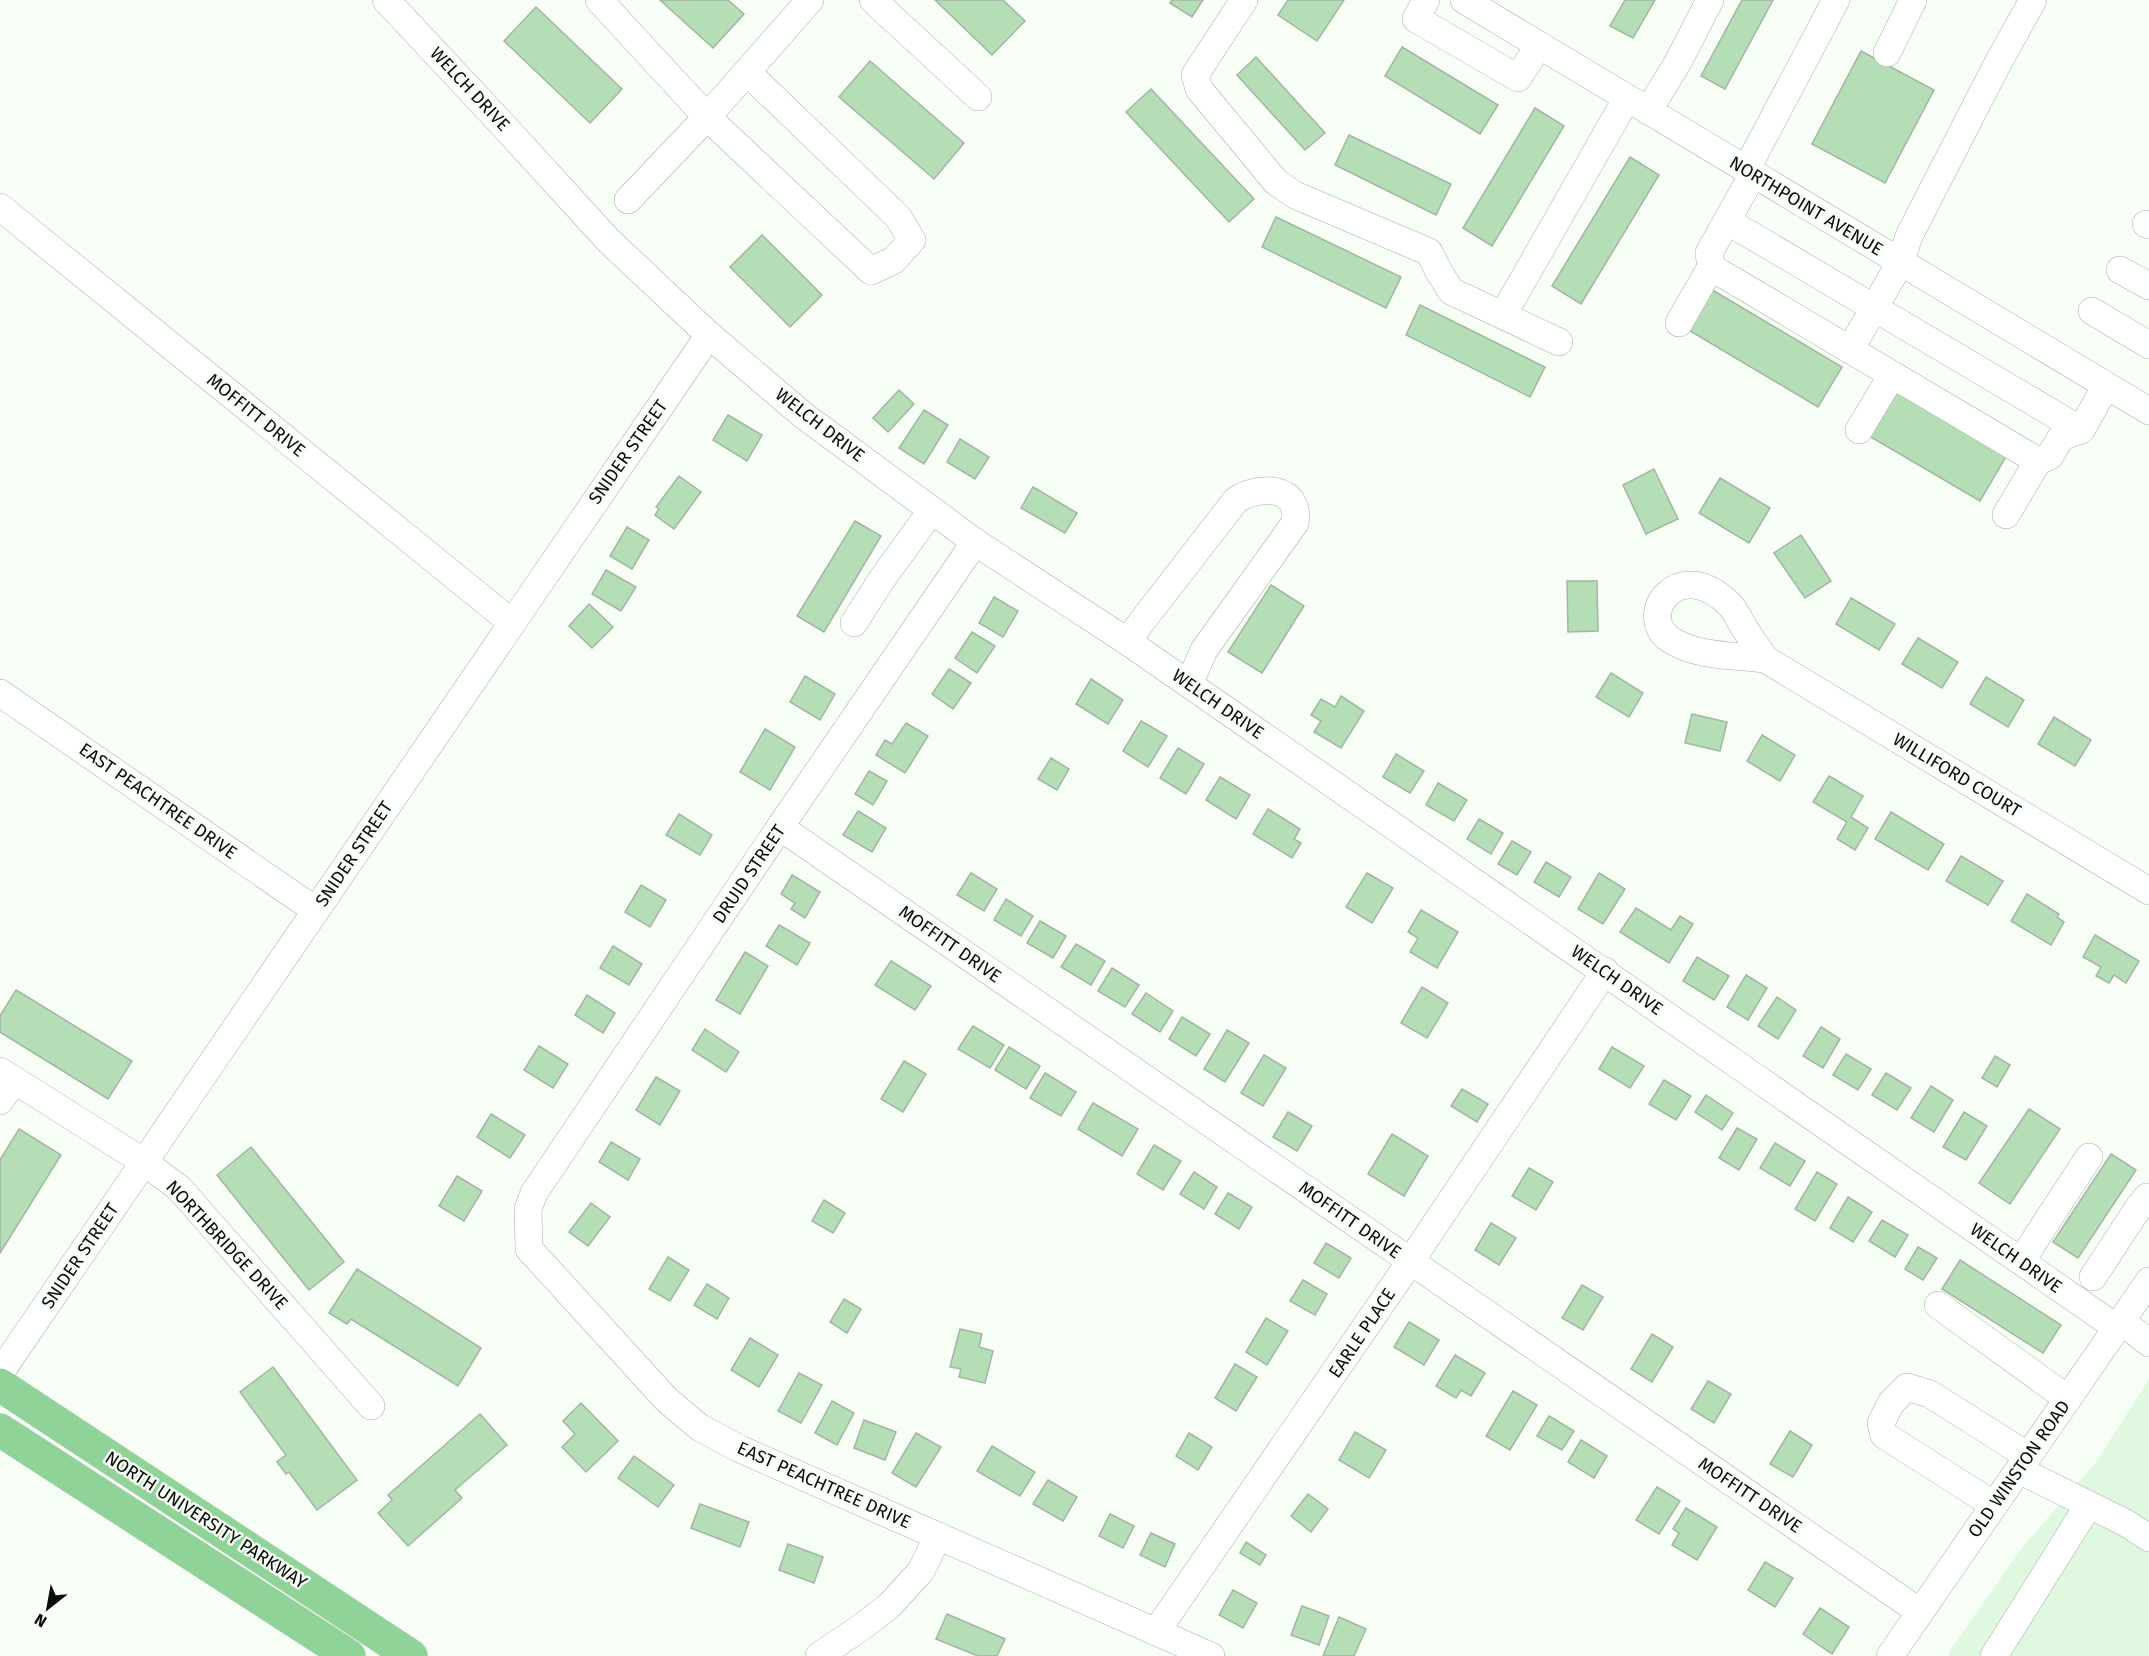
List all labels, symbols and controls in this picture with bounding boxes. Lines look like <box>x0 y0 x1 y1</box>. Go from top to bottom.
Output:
street label: WELCH DRIVE <box>425 42 515 136</box>
street label: NORTHPOINT AVENUE <box>1725 152 1887 260</box>
street label: MOFFITT DRIVE <box>202 369 310 461</box>
street label: WELCH DRIVE <box>771 383 869 467</box>
street label: SNIDER STREET <box>584 395 673 508</box>
street label: WELCH DRIVE <box>1168 664 1268 744</box>
street label: WILLIFORD COURT <box>1889 728 2026 822</box>
street label: EAST PEACHTREE DRIVE <box>75 738 241 864</box>
street label: SNIDER STREET <box>311 797 398 911</box>
street label: DRUID STREET <box>708 820 790 927</box>
street label: MOFFITT DRIVE <box>895 901 1005 987</box>
street label: WELCH DRIVE <box>1567 940 1667 1020</box>
street label: NORTHBRIDGE DRIVE <box>161 1176 293 1314</box>
street label: MOFFITT DRIVE <box>1295 1177 1405 1263</box>
street label: SNIDER STREET <box>37 1199 124 1313</box>
street label: WELCH DRIVE <box>1966 1218 2066 1298</box>
street label: EARLE PLACE <box>1324 1284 1400 1382</box>
street label: OLD WINSTON ROAD <box>1963 1396 2075 1542</box>
street label: EAST PEACHTREE DRIVE <box>734 1437 914 1533</box>
street label: NORTH UNIVERSITY PARKWAY <box>101 1447 311 1594</box>
street label: MOFFITT DRIVE <box>1694 1452 1806 1538</box>
north arrow <box>18 1578 78 1638</box>
text: N <box>31 1610 50 1631</box>

